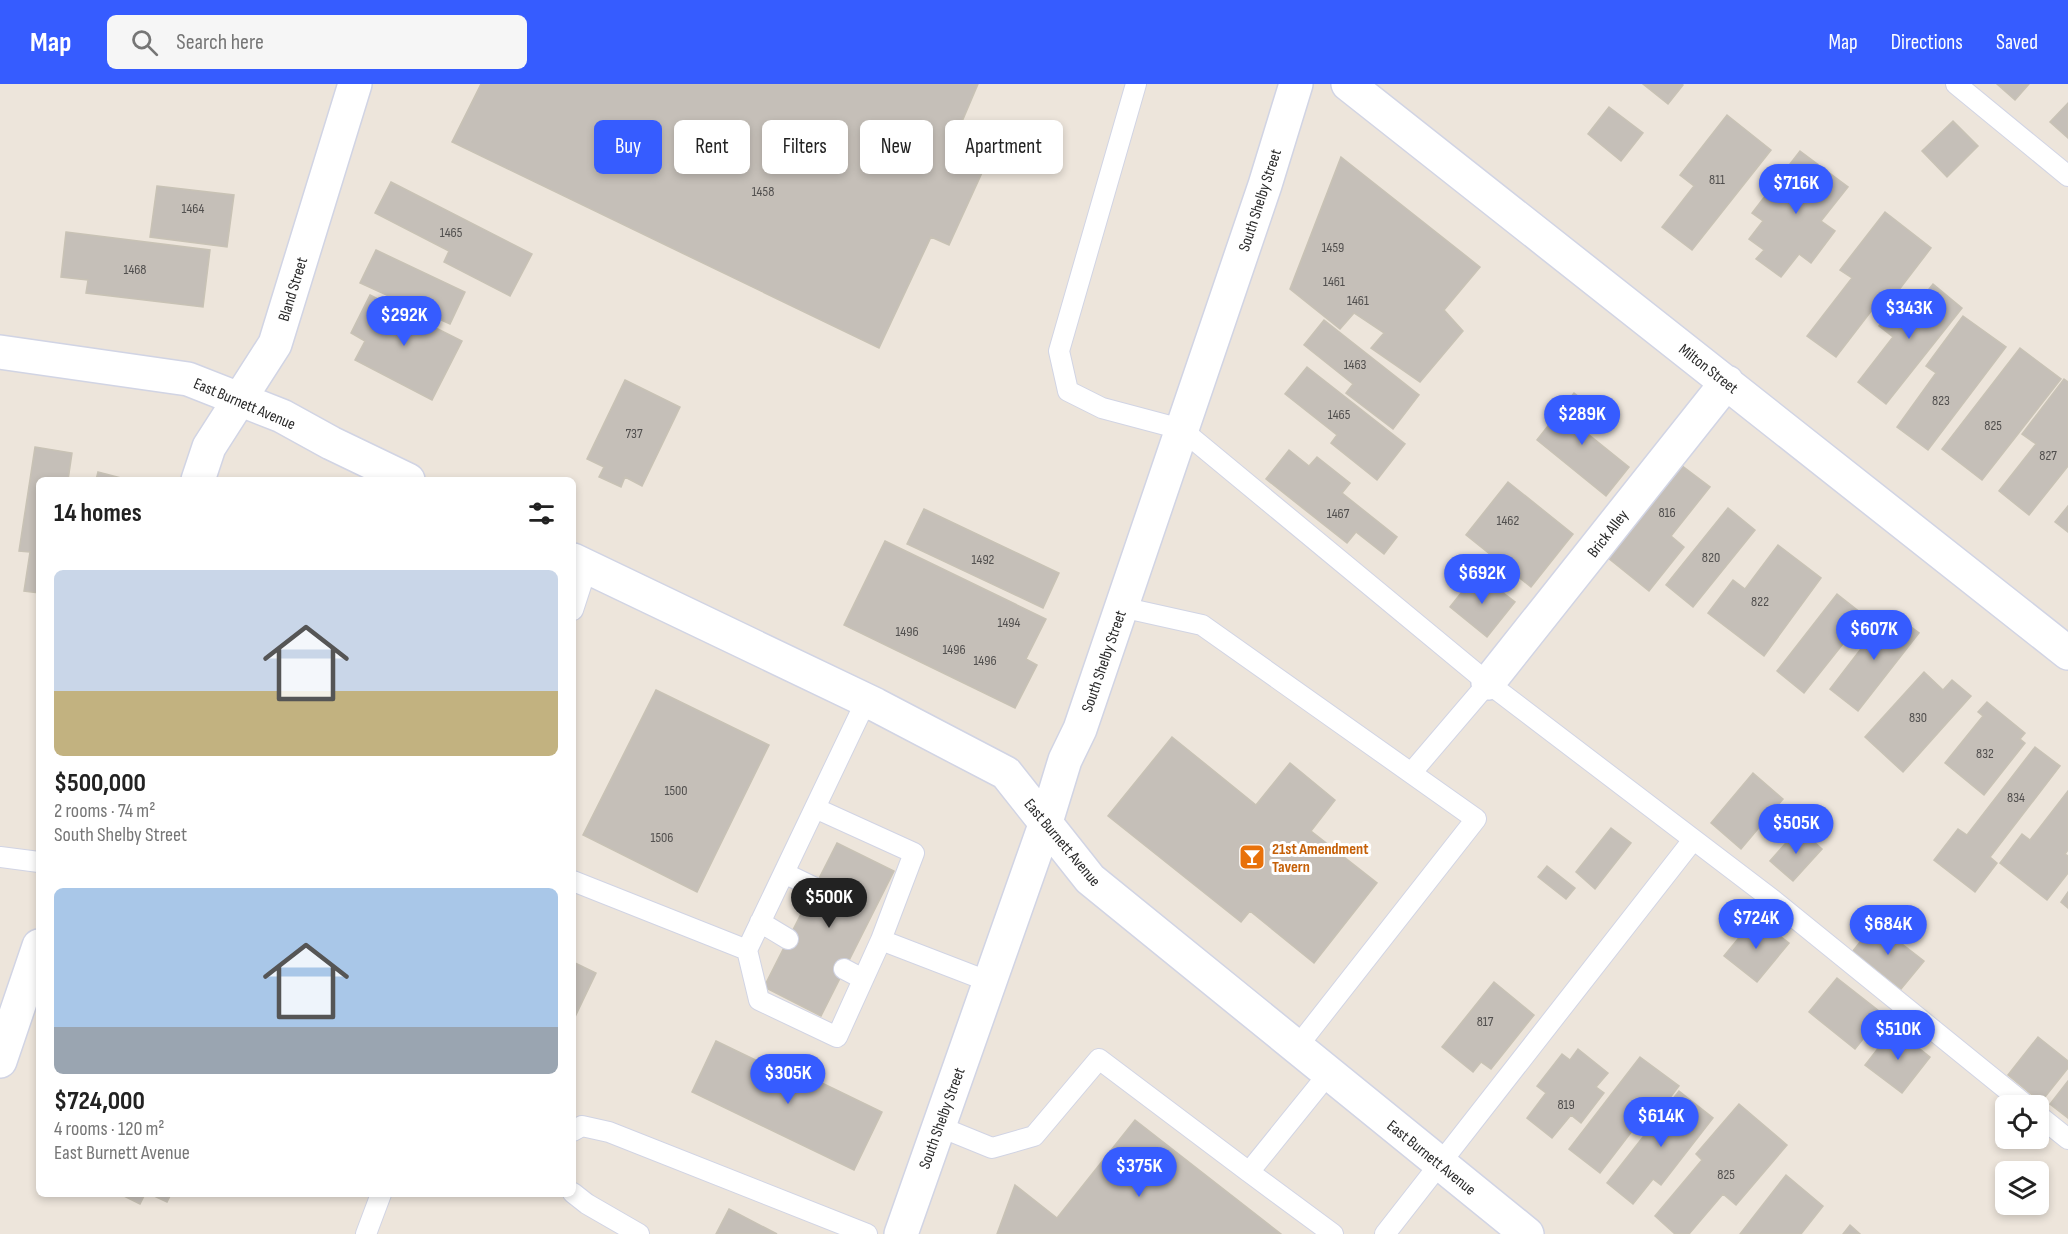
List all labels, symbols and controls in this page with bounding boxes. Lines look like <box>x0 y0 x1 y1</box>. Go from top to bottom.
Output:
search box <box>107 15 527 69</box>
text: Map <box>30 26 71 59</box>
icon: search <box>128 26 161 59</box>
text: Search here <box>176 29 264 56</box>
text: Map <box>1828 30 1858 55</box>
text: Directions <box>1891 30 1963 55</box>
text: Saved <box>1996 30 2038 55</box>
chip: Buy <box>594 120 662 174</box>
chip: Rent <box>674 120 750 174</box>
chip: Filters <box>762 120 848 174</box>
chip: New <box>860 120 933 174</box>
chip: Apartment <box>945 120 1063 174</box>
street label: South Shelby Street <box>1235 147 1286 254</box>
pin: $716K <box>1754 164 1838 215</box>
house number: 811 <box>1709 171 1725 188</box>
text: $716K <box>1773 171 1819 195</box>
house number: 1458 <box>752 183 774 200</box>
house number: 1464 <box>182 200 205 217</box>
house number: 1465 <box>440 224 463 241</box>
house number: 1459 <box>1322 239 1344 256</box>
street label: Bland Street <box>275 255 312 324</box>
house number: 1468 <box>123 261 147 278</box>
house number: 1461 <box>1323 273 1345 290</box>
pin: $343K <box>1867 289 1951 340</box>
house number: 1461 <box>1347 292 1369 309</box>
pin: $292K <box>362 296 446 347</box>
text: $343K <box>1885 296 1933 320</box>
text: $292K <box>380 303 428 327</box>
street label: Milton Street <box>1675 340 1742 398</box>
house number: 1463 <box>1344 356 1367 373</box>
street label: East Burnett Avenue <box>191 374 298 434</box>
house number: 823 <box>1932 392 1950 409</box>
pin: $289K <box>1540 395 1624 446</box>
text: $289K <box>1558 402 1606 426</box>
house number: 1465 <box>1328 406 1351 423</box>
house number: 825 <box>1984 417 2002 434</box>
house number: 737 <box>625 425 643 442</box>
house number: 827 <box>2039 447 2057 464</box>
icon: filters <box>525 497 558 530</box>
text: 14 homes <box>54 498 142 529</box>
house number: 816 <box>1658 504 1676 521</box>
house number: 1467 <box>1327 505 1350 522</box>
street label: Brick Alley <box>1584 506 1633 562</box>
house number: 1462 <box>1497 512 1520 529</box>
house number: 820 <box>1702 549 1720 566</box>
house number: 1492 <box>972 551 995 568</box>
pin: $692K <box>1440 554 1524 605</box>
text: $692K <box>1458 561 1506 585</box>
house number: 822 <box>1751 593 1769 610</box>
street label: South Shelby Street <box>1078 608 1131 715</box>
icon: home <box>252 609 360 717</box>
pin: $607K <box>1832 610 1916 661</box>
house number: 1494 <box>998 614 1021 631</box>
text: $607K <box>1850 617 1898 641</box>
house number: 1496 <box>895 623 919 640</box>
house number: 1496 <box>942 641 966 658</box>
house number: 1496 <box>973 652 997 669</box>
house number: 830 <box>1909 709 1927 726</box>
house number: 832 <box>1976 745 1994 762</box>
text: $500,000 <box>54 768 146 799</box>
house number: 1500 <box>664 782 688 799</box>
house number: 834 <box>2007 789 2025 806</box>
street label: East Burnett Avenue <box>1020 795 1104 891</box>
text: 2 rooms · 74 m² <box>54 799 155 823</box>
pin: $505K <box>1754 804 1838 855</box>
text: $505K <box>1772 811 1820 835</box>
text: South Shelby Street <box>54 823 187 847</box>
house number: 1506 <box>651 829 673 846</box>
place label: 21st Amendment Tavern <box>1272 840 1369 877</box>
bar icon: 21st Amendment Tavern <box>1237 842 1267 872</box>
pin: $500K <box>787 878 871 929</box>
text: $500K <box>805 885 853 909</box>
pin: $724K <box>1714 899 1798 950</box>
pin: $684K <box>1846 905 1930 956</box>
text: $724K <box>1733 906 1779 930</box>
text: $684K <box>1864 912 1912 936</box>
icon: home <box>252 927 360 1035</box>
pin: $510K <box>1856 1010 1940 1061</box>
house number: 817 <box>1477 1013 1494 1030</box>
text: $510K <box>1875 1017 1921 1041</box>
pin: $305K <box>746 1054 830 1105</box>
text: $305K <box>764 1061 812 1085</box>
street label: South Shelby Street <box>915 1065 970 1172</box>
text: $724,000 <box>54 1086 145 1117</box>
map controls <box>1995 1095 2049 1215</box>
button: locate <box>1995 1095 2049 1149</box>
house number: 819 <box>1557 1096 1575 1113</box>
pin: $614K <box>1619 1097 1703 1148</box>
text: $614K <box>1638 1104 1684 1128</box>
text: 4 rooms · 120 m² <box>54 1117 165 1141</box>
street label: East Burnett Avenue <box>1383 1117 1479 1200</box>
text: East Burnett Avenue <box>54 1141 190 1165</box>
pin: $375K <box>1097 1147 1181 1198</box>
text: $375K <box>1116 1154 1162 1178</box>
button: layers <box>1995 1161 2049 1215</box>
house number: 825 <box>1717 1166 1735 1183</box>

